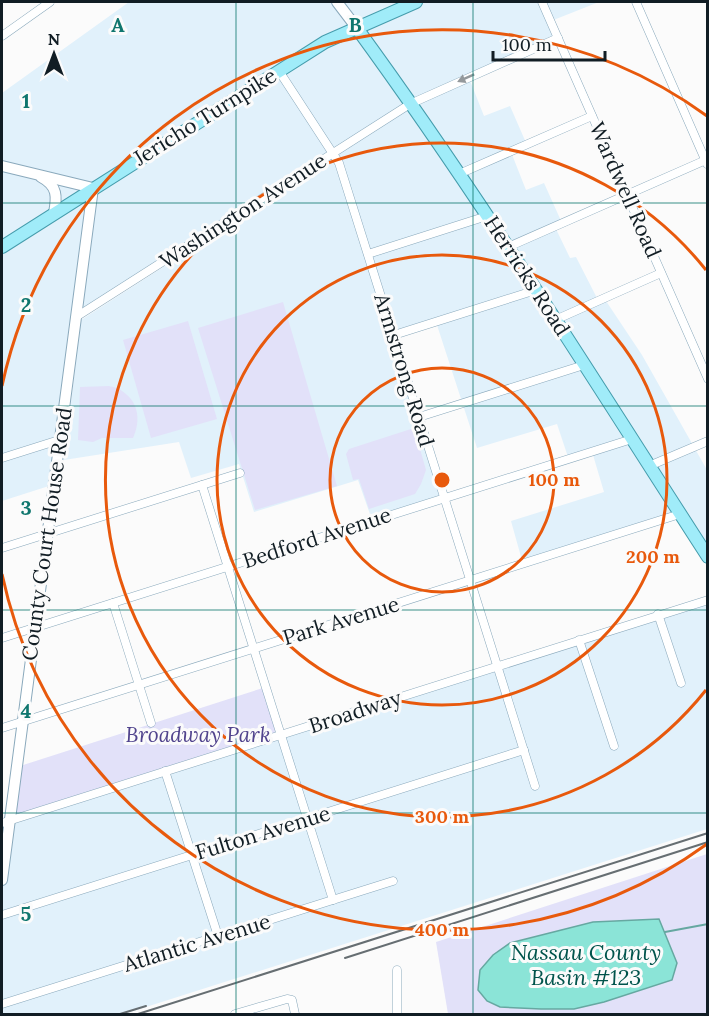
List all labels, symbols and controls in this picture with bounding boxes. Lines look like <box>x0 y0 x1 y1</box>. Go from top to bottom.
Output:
text: A <box>111 12 125 37</box>
text: B <box>348 12 362 37</box>
north arrow <box>24 24 84 84</box>
scale bar <box>493 24 606 62</box>
text: N <box>48 29 60 49</box>
text: 100 m <box>502 33 552 56</box>
street label: Jericho Turnpike <box>127 62 281 172</box>
one-way arrow <box>457 73 475 83</box>
text: 1 <box>22 88 30 113</box>
street label: Wardwell Road <box>583 118 667 262</box>
street label: Washington Avenue <box>154 147 331 275</box>
street label: Herricks Road <box>479 211 576 341</box>
street label: Armstrong Road <box>368 289 441 450</box>
text: 2 <box>21 292 31 317</box>
street label: County Court House Road <box>15 406 78 662</box>
text: 100 m <box>528 468 580 491</box>
centre of rings <box>432 470 452 490</box>
text: 3 <box>20 495 32 520</box>
street label: Bedford Avenue <box>239 501 394 574</box>
text: 200 m <box>626 545 680 568</box>
street label: Park Avenue <box>279 590 402 651</box>
street label: Broadway <box>305 684 405 739</box>
text: 4 <box>21 698 32 723</box>
park label: Broadway Park <box>125 721 271 748</box>
street label: Fulton Avenue <box>192 799 334 866</box>
text: 300 m <box>415 805 470 828</box>
text: 5 <box>21 901 32 926</box>
street label: Atlantic Avenue <box>119 907 274 978</box>
text: 400 m <box>415 918 469 941</box>
water label: Nassau County Basin #123 <box>511 938 661 991</box>

